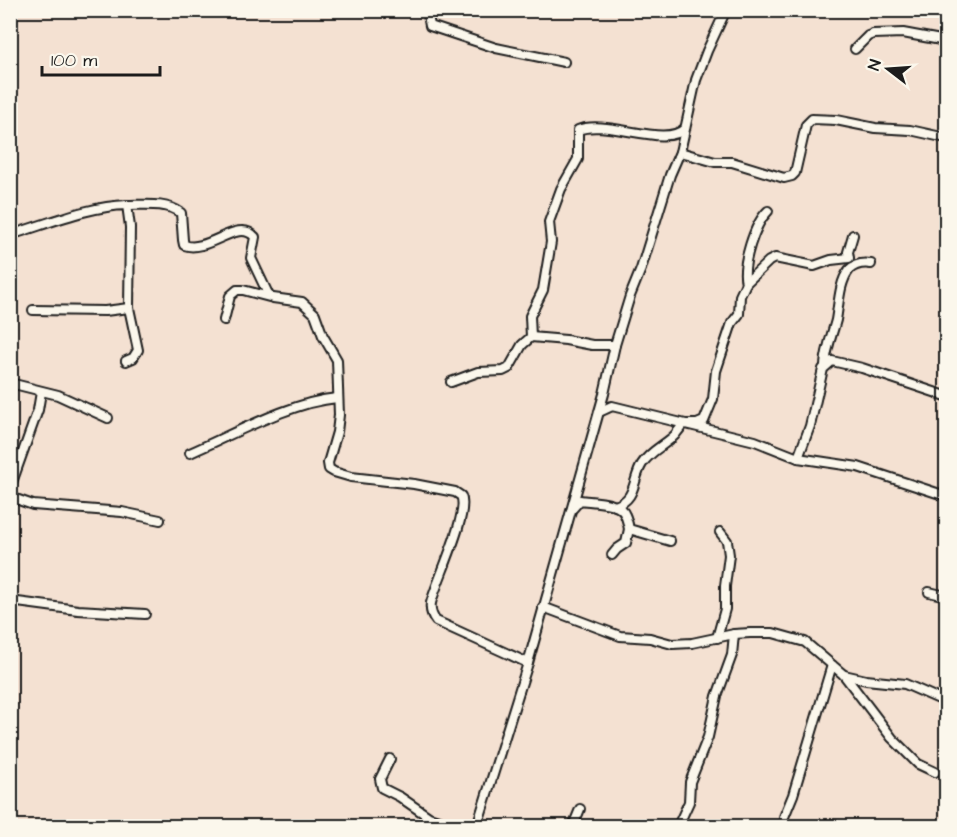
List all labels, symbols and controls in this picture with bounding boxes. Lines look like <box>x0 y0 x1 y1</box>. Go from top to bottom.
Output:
scale bar <box>42 39 160 77</box>
north arrow <box>858 39 918 99</box>
text: 100 m <box>51 48 97 73</box>
text: N <box>863 57 887 73</box>

